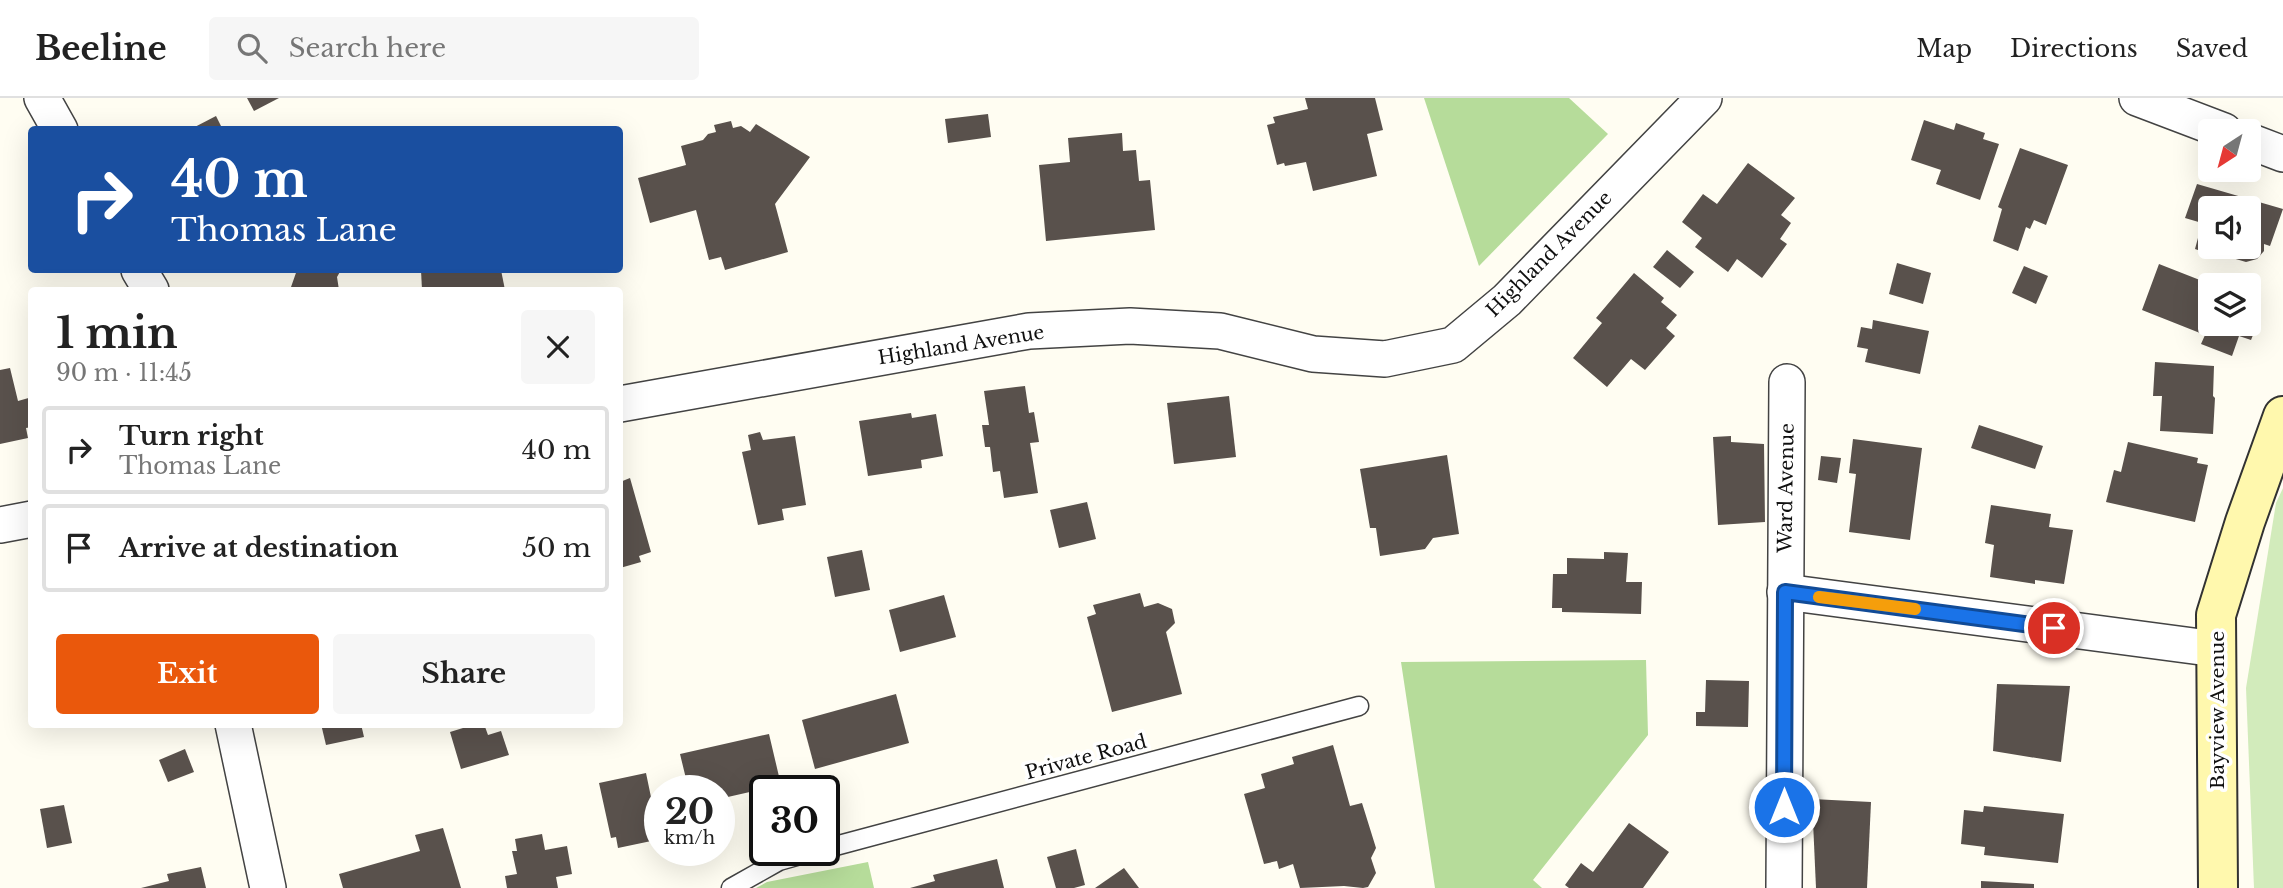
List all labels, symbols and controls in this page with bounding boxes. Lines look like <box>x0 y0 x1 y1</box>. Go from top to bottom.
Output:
search box <box>209 17 699 80</box>
text: Beeline <box>35 28 167 69</box>
icon: search <box>233 29 271 67</box>
text: Search here <box>289 32 446 64</box>
text: Map <box>1916 34 1972 63</box>
text: Directions <box>2010 34 2138 63</box>
text: Saved <box>2176 34 2248 63</box>
north arrow <box>2198 119 2261 182</box>
map controls <box>2198 119 2261 336</box>
text: 40 m <box>171 149 308 210</box>
icon: right <box>56 154 147 245</box>
street label: Highland Avenue <box>1481 186 1617 322</box>
button: sound <box>2198 196 2261 259</box>
text: Thomas Lane <box>171 210 397 250</box>
button: layers <box>2198 273 2261 336</box>
text: 1 min <box>56 307 178 359</box>
button: close <box>521 310 595 384</box>
street label: Highland Avenue <box>876 320 1046 370</box>
text: 90 m · 11:45 <box>56 359 192 387</box>
text: Turn right <box>119 420 264 452</box>
street label: Ward Avenue <box>1773 423 1799 554</box>
icon: right <box>60 431 98 469</box>
text: 40 m <box>522 434 591 466</box>
text: Thomas Lane <box>119 452 281 480</box>
icon: arrive <box>60 529 98 567</box>
text: Arrive at destination <box>119 532 399 564</box>
text: 50 m <box>522 532 591 564</box>
pin <box>2024 598 2084 658</box>
icon: arrive <box>2035 609 2073 647</box>
street label: Bayview Avenue <box>2206 631 2229 789</box>
button: Exit <box>56 634 319 714</box>
button: Share <box>333 634 595 714</box>
street label: Private Road <box>1023 730 1149 784</box>
position arrow <box>1747 770 1821 844</box>
speed limit sign: 30 <box>749 775 840 866</box>
text: 20 <box>665 790 714 833</box>
text: km/h <box>664 827 715 849</box>

